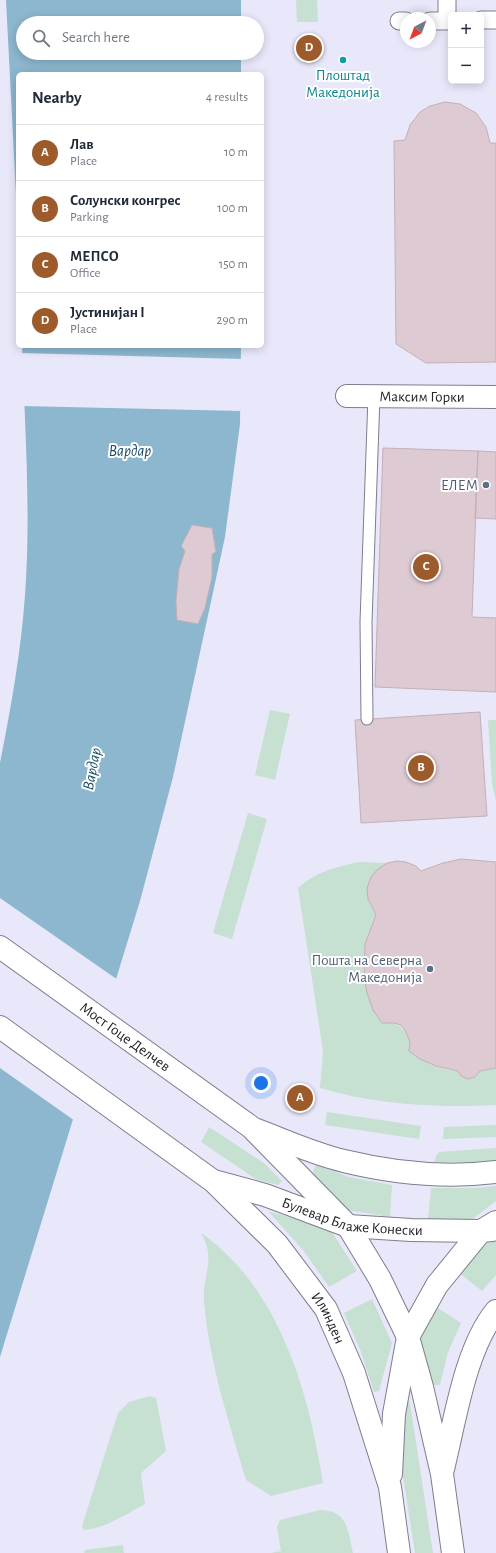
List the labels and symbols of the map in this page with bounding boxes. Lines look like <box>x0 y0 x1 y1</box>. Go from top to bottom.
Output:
north arrow <box>400 12 436 48</box>
pin: D <box>296 33 322 63</box>
marker: Плоштад Македонија <box>338 55 348 65</box>
place label: Плоштад Македонија <box>306 68 380 100</box>
street label: Максим Горки <box>379 389 465 404</box>
water label: Вардар <box>109 443 151 460</box>
place label: ЕЛЕМ <box>441 478 478 493</box>
marker: ЕЛЕМ <box>481 480 491 490</box>
pin: C <box>413 552 439 582</box>
water label: Вардар <box>80 747 105 792</box>
pin: B <box>408 753 434 783</box>
place label: Пошта на Северна Македонија <box>312 953 422 985</box>
marker: Пошта на Северна Македонија <box>425 964 435 974</box>
street label: Мост Гоце Делчев <box>77 999 173 1074</box>
your location <box>251 1073 271 1093</box>
pin: A <box>287 1083 313 1113</box>
street label: Булевар Блаже Конески <box>280 1195 423 1238</box>
street label: Илинден <box>309 1289 348 1346</box>

